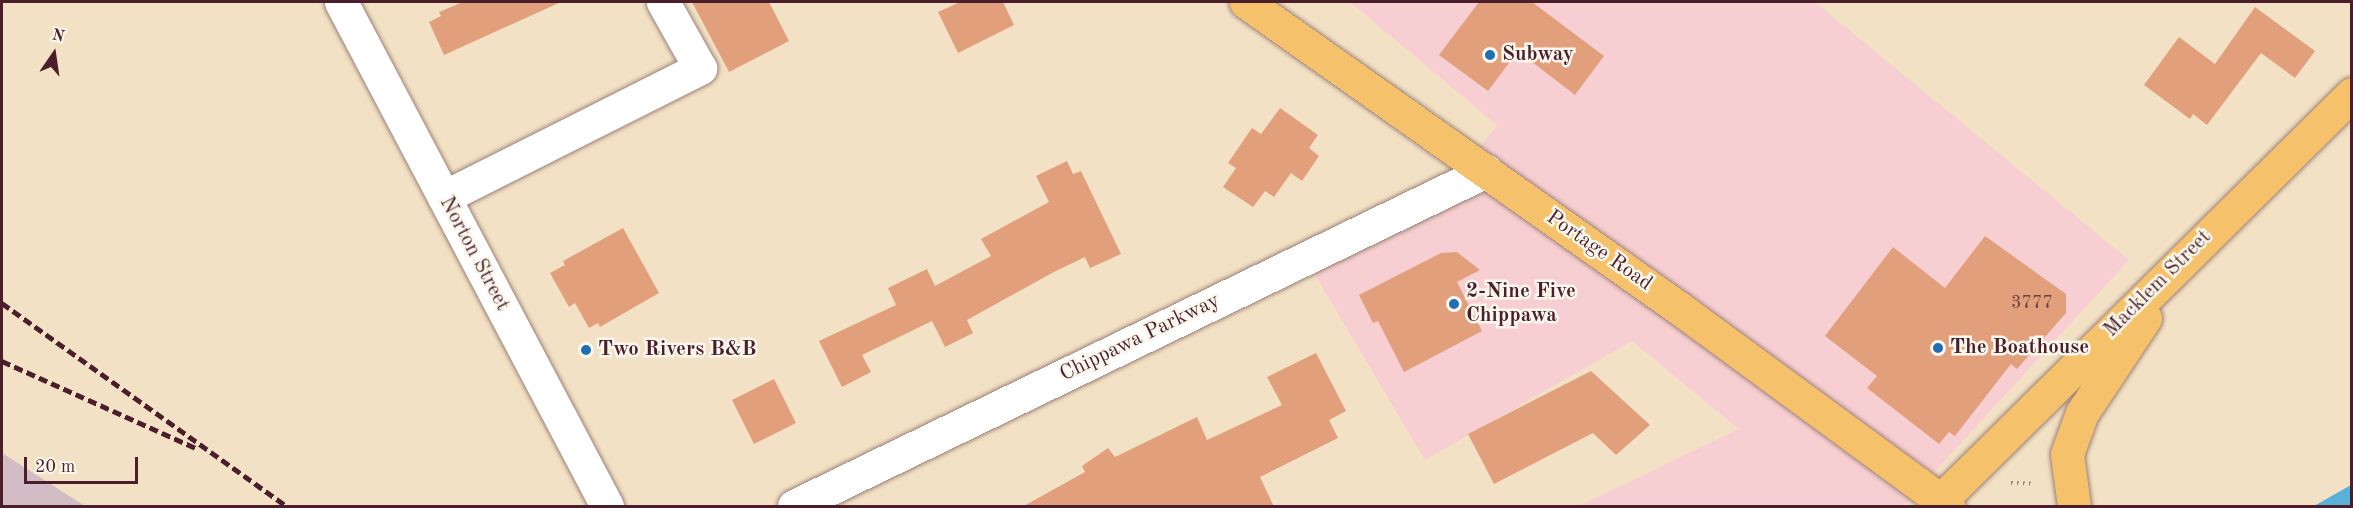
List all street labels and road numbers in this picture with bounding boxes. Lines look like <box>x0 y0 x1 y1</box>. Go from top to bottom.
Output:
street label: Norton Street <box>433 193 515 315</box>
street label: Portage Road <box>1541 205 1657 297</box>
street label: Macklem Street <box>2099 225 2217 343</box>
street label: Chippawa Parkway <box>1056 288 1224 388</box>

